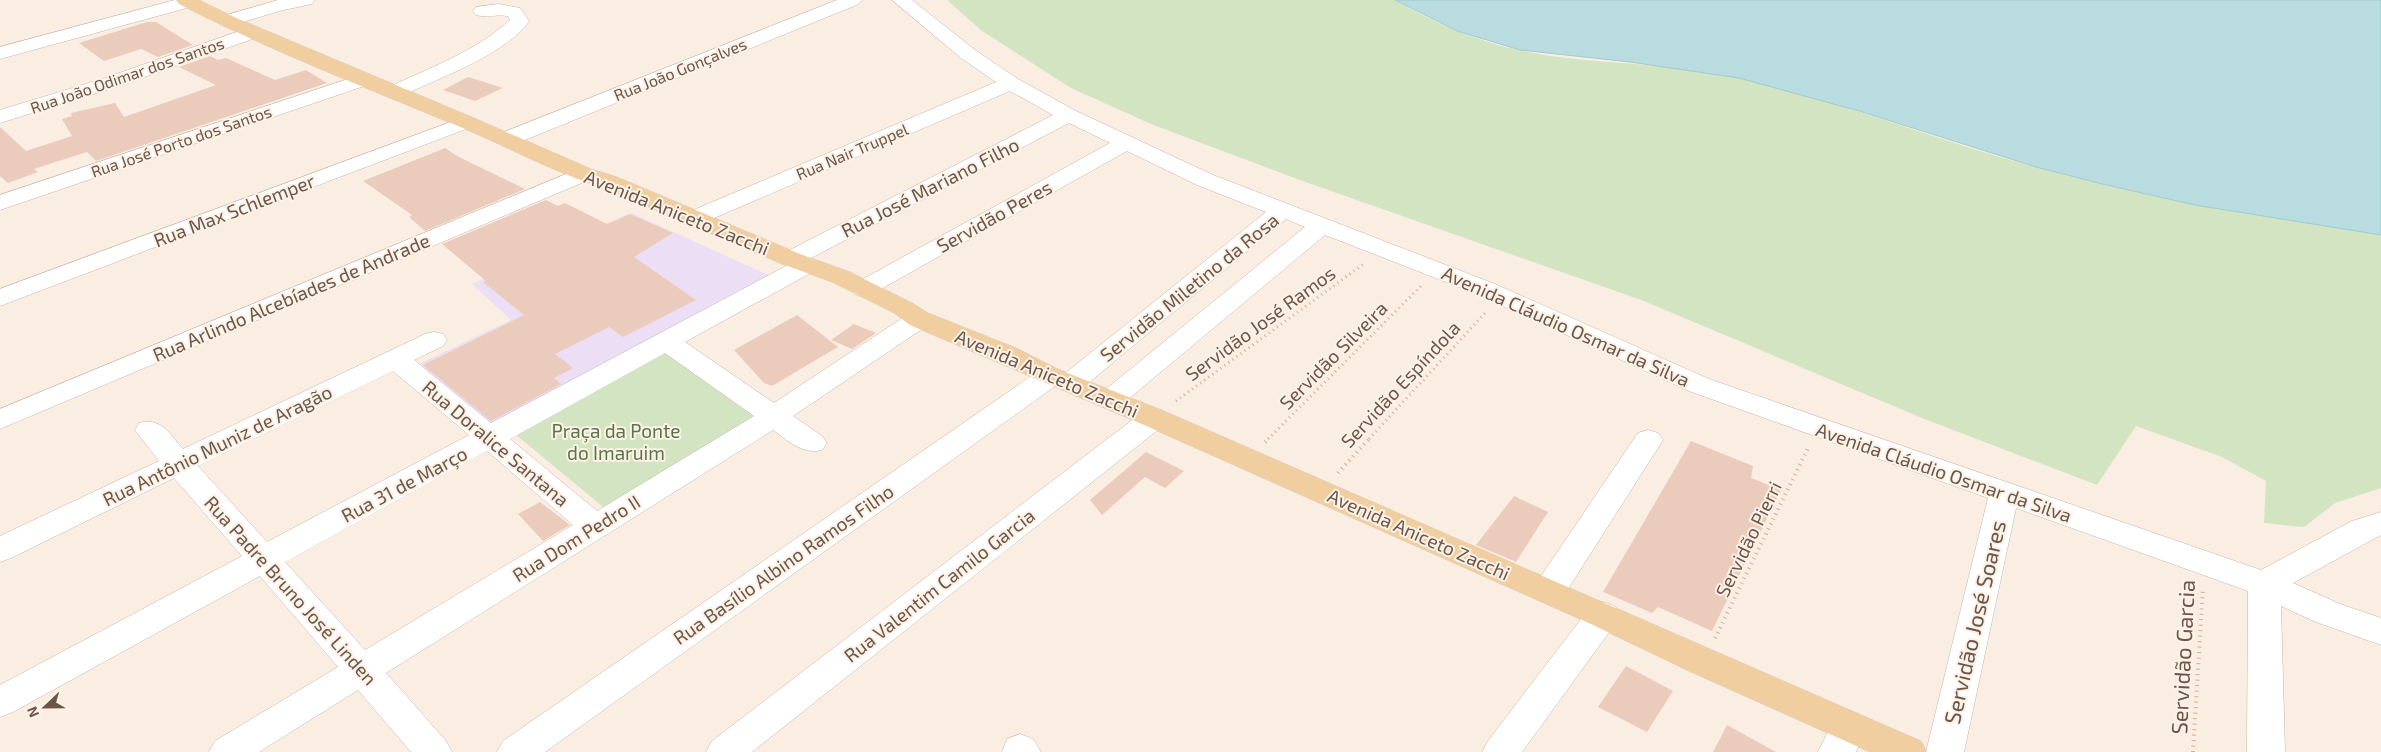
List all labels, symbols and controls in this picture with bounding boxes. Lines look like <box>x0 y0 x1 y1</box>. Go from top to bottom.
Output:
street label: Rua João Odimar dos Santos <box>28 33 226 117</box>
street label: Rua João Gonçalves <box>611 34 750 105</box>
street label: Rua José Porto dos Santos <box>88 101 274 181</box>
street label: Rua Nair Truppel <box>793 119 911 183</box>
street label: Rua José Mariano Filho <box>837 132 1023 242</box>
street label: Avenida Aniceto Zacchi <box>581 164 773 260</box>
street label: Rua Max Schlemper <box>150 169 318 251</box>
street label: Servidão Peres <box>932 175 1056 257</box>
street label: Servidão Miletino da Rosa <box>1095 208 1283 366</box>
street label: Rua Arlindo Alcebíades de Andrade <box>149 228 433 366</box>
street label: Servidão José Ramos <box>1180 261 1340 385</box>
street label: Avenida Cláudio Osmar da Silva <box>1439 261 1693 391</box>
street label: Servidão Silveira <box>1274 296 1392 414</box>
street label: Servidão Espíndola <box>1336 316 1464 452</box>
street label: Avenida Aniceto Zacchi <box>952 324 1142 422</box>
street label: Rua Doralice Santana <box>418 375 574 511</box>
street label: Rua Antônio Muniz de Aragão <box>99 379 335 511</box>
street label: Avenida Cláudio Osmar da Silva <box>1813 417 2075 527</box>
park label: Praça da Ponte do Imaruim <box>551 419 681 464</box>
street label: Rua 31 de Março <box>337 441 471 528</box>
street label: Servidão Pierri <box>1710 477 1786 601</box>
street label: Rua Basílio Albino Ramos Filho <box>668 479 898 649</box>
street label: Avenida Aniceto Zacchi <box>1324 483 1514 585</box>
street label: Rua Dom Pedro II <box>508 490 644 586</box>
street label: Rua Padre Bruno José Linden <box>200 491 382 689</box>
street label: Rua Valentim Camilo Garcia <box>839 503 1039 667</box>
street label: Servidão José Soares <box>1938 518 2010 726</box>
street label: Servidão Garcia <box>2165 579 2199 735</box>
north arrow <box>20 682 70 732</box>
text: N <box>23 704 42 720</box>

